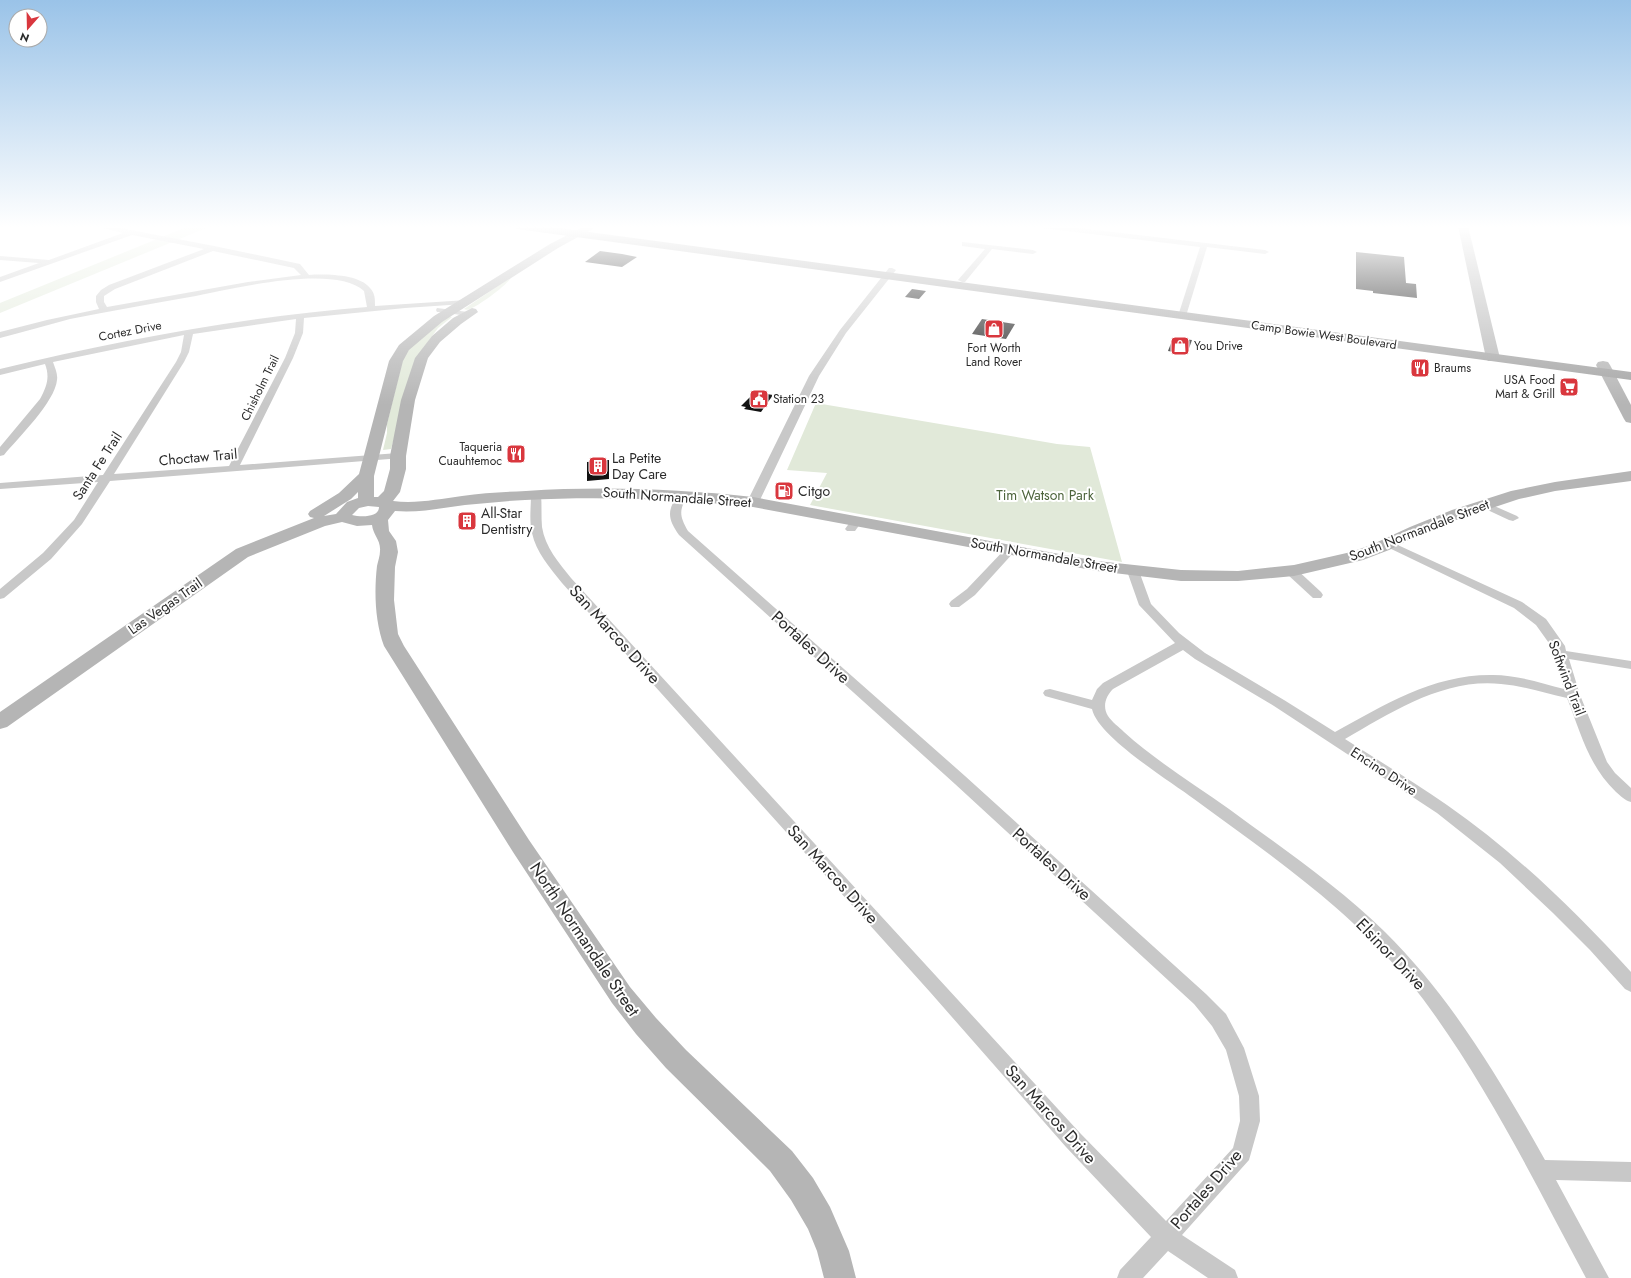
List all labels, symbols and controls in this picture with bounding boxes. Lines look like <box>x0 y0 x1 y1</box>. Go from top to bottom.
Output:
north arrow <box>8 8 48 48</box>
text: N <box>18 28 31 46</box>
street label: Cortez Drive <box>97 316 163 346</box>
street label: Camp Bowie West Boulevard <box>1250 316 1398 354</box>
shop icon: Fort Worth Land Rover <box>983 318 1005 340</box>
shop icon: You Drive <box>1169 335 1191 357</box>
place label: You Drive <box>1194 337 1243 355</box>
place label: Fort Worth Land Rover <box>966 339 1023 371</box>
street label: Chisholm Trail <box>236 352 284 424</box>
restaurant icon: Braums <box>1409 357 1431 379</box>
place label: Braums <box>1434 359 1471 377</box>
place label: USA Food Mart & Grill <box>1495 371 1555 403</box>
supermarket icon: USA Food Mart & Grill <box>1558 376 1580 398</box>
public building icon: Station 23 <box>748 388 770 410</box>
place label: Station 23 <box>773 390 825 408</box>
street label: Santa Fe Trail <box>67 428 127 504</box>
place label: Taqueria Cuauhtemoc <box>438 438 502 470</box>
restaurant icon: Taqueria Cuauhtemoc <box>505 443 527 465</box>
street label: Choctaw Trail <box>158 444 238 470</box>
place label: La Petite Day Care <box>612 448 667 484</box>
building icon: La Petite Day Care <box>587 455 609 477</box>
fuel station icon: Citgo <box>773 480 795 502</box>
place label: Citgo <box>798 481 831 501</box>
street label: South Normandale Street <box>602 482 752 512</box>
park label: Tim Watson Park <box>996 485 1095 505</box>
street label: South Normandale Street <box>1346 494 1493 566</box>
place label: All-Star Dentistry <box>481 503 533 539</box>
building icon: All-Star Dentistry <box>456 510 478 532</box>
street label: South Normandale Street <box>969 532 1120 578</box>
street label: Las Vegas Trail <box>124 573 206 639</box>
street label: San Marcos Drive <box>564 579 666 689</box>
street label: Portales Drive <box>766 605 856 689</box>
street label: Softwind Trail <box>1543 637 1591 719</box>
street label: Encino Drive <box>1347 742 1421 800</box>
street label: San Marcos Drive <box>782 819 884 929</box>
street label: Portales Drive <box>1007 822 1097 906</box>
street label: North Normandale Street <box>524 857 646 1021</box>
street label: Elsinor Drive <box>1351 913 1432 995</box>
street label: San Marcos Drive <box>1000 1059 1102 1169</box>
street label: Portales Drive <box>1165 1144 1248 1234</box>

